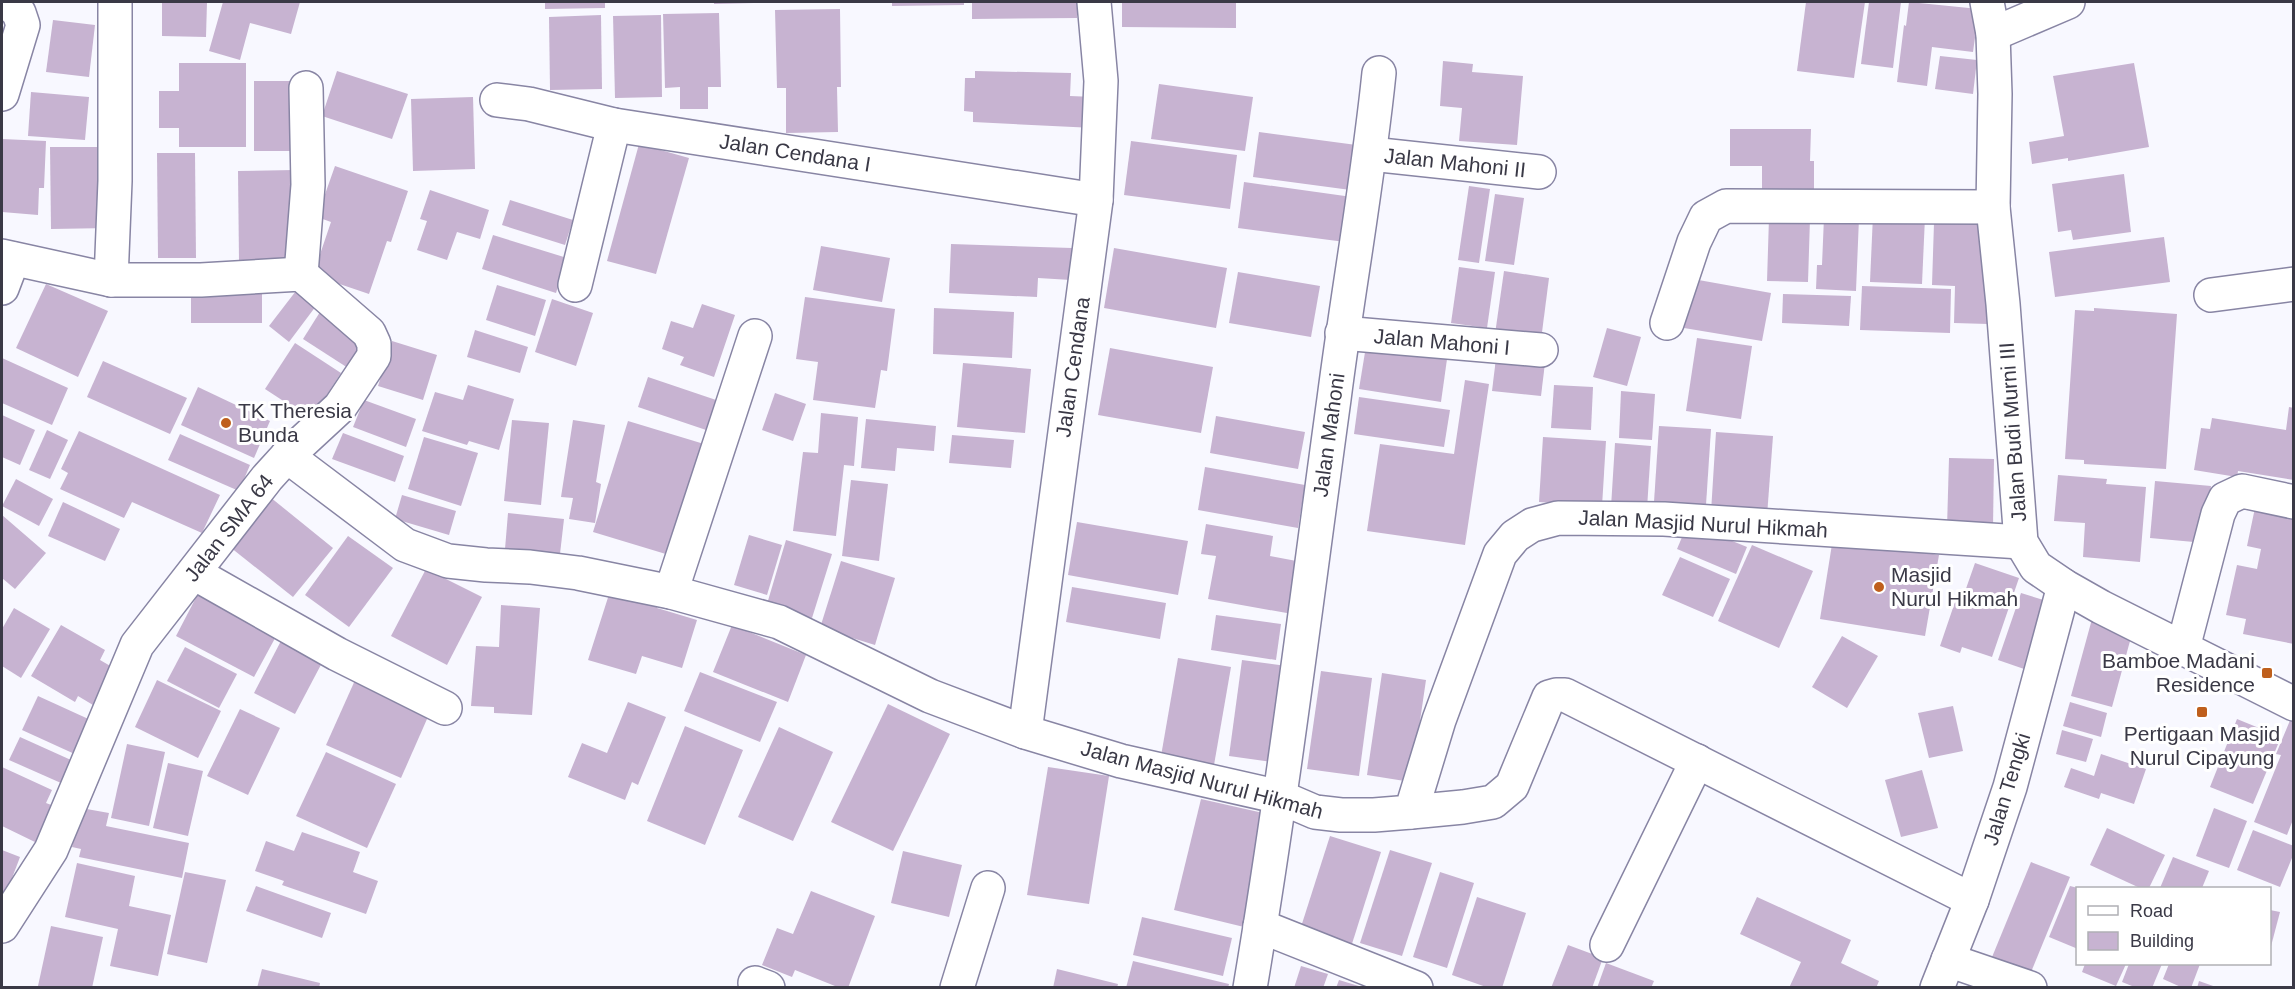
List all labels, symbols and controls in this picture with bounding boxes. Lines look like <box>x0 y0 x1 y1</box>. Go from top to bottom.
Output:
street label: Jalan Cendana I <box>718 129 872 176</box>
street label: Jalan Mahoni II <box>1383 144 1527 181</box>
street label: Jalan Cendana <box>1051 295 1094 438</box>
street label: Jalan Mahoni I <box>1373 324 1511 359</box>
street label: Jalan Budi Murni III <box>1995 342 2030 523</box>
street label: Jalan Mahoni <box>1308 371 1349 498</box>
place label: TK Theresia Bunda <box>238 399 352 446</box>
marker: TK Theresia Bunda <box>219 416 233 430</box>
street label: Jalan SMA 64 <box>180 469 278 586</box>
street label: Jalan Masjid Nurul Hikmah <box>1578 505 1828 542</box>
place label: Masjid Nurul Hikmah <box>1891 563 2018 610</box>
marker: Masjid Nurul Hikmah <box>1872 580 1886 594</box>
place label: Bamboe Madani Residence <box>2102 649 2255 696</box>
marker: Bamboe Madani Residence <box>2260 666 2274 680</box>
marker: Pertigaan Masjid Nurul Cipayung <box>2195 705 2209 719</box>
place label: Pertigaan Masjid Nurul Cipayung <box>2124 722 2280 769</box>
street label: Jalan Tengki <box>1979 730 2035 848</box>
street label: Jalan Masjid Nurul Hikmah <box>1079 736 1326 823</box>
legend <box>2076 887 2271 965</box>
text: Road <box>2130 901 2173 921</box>
text: Building <box>2130 931 2194 951</box>

